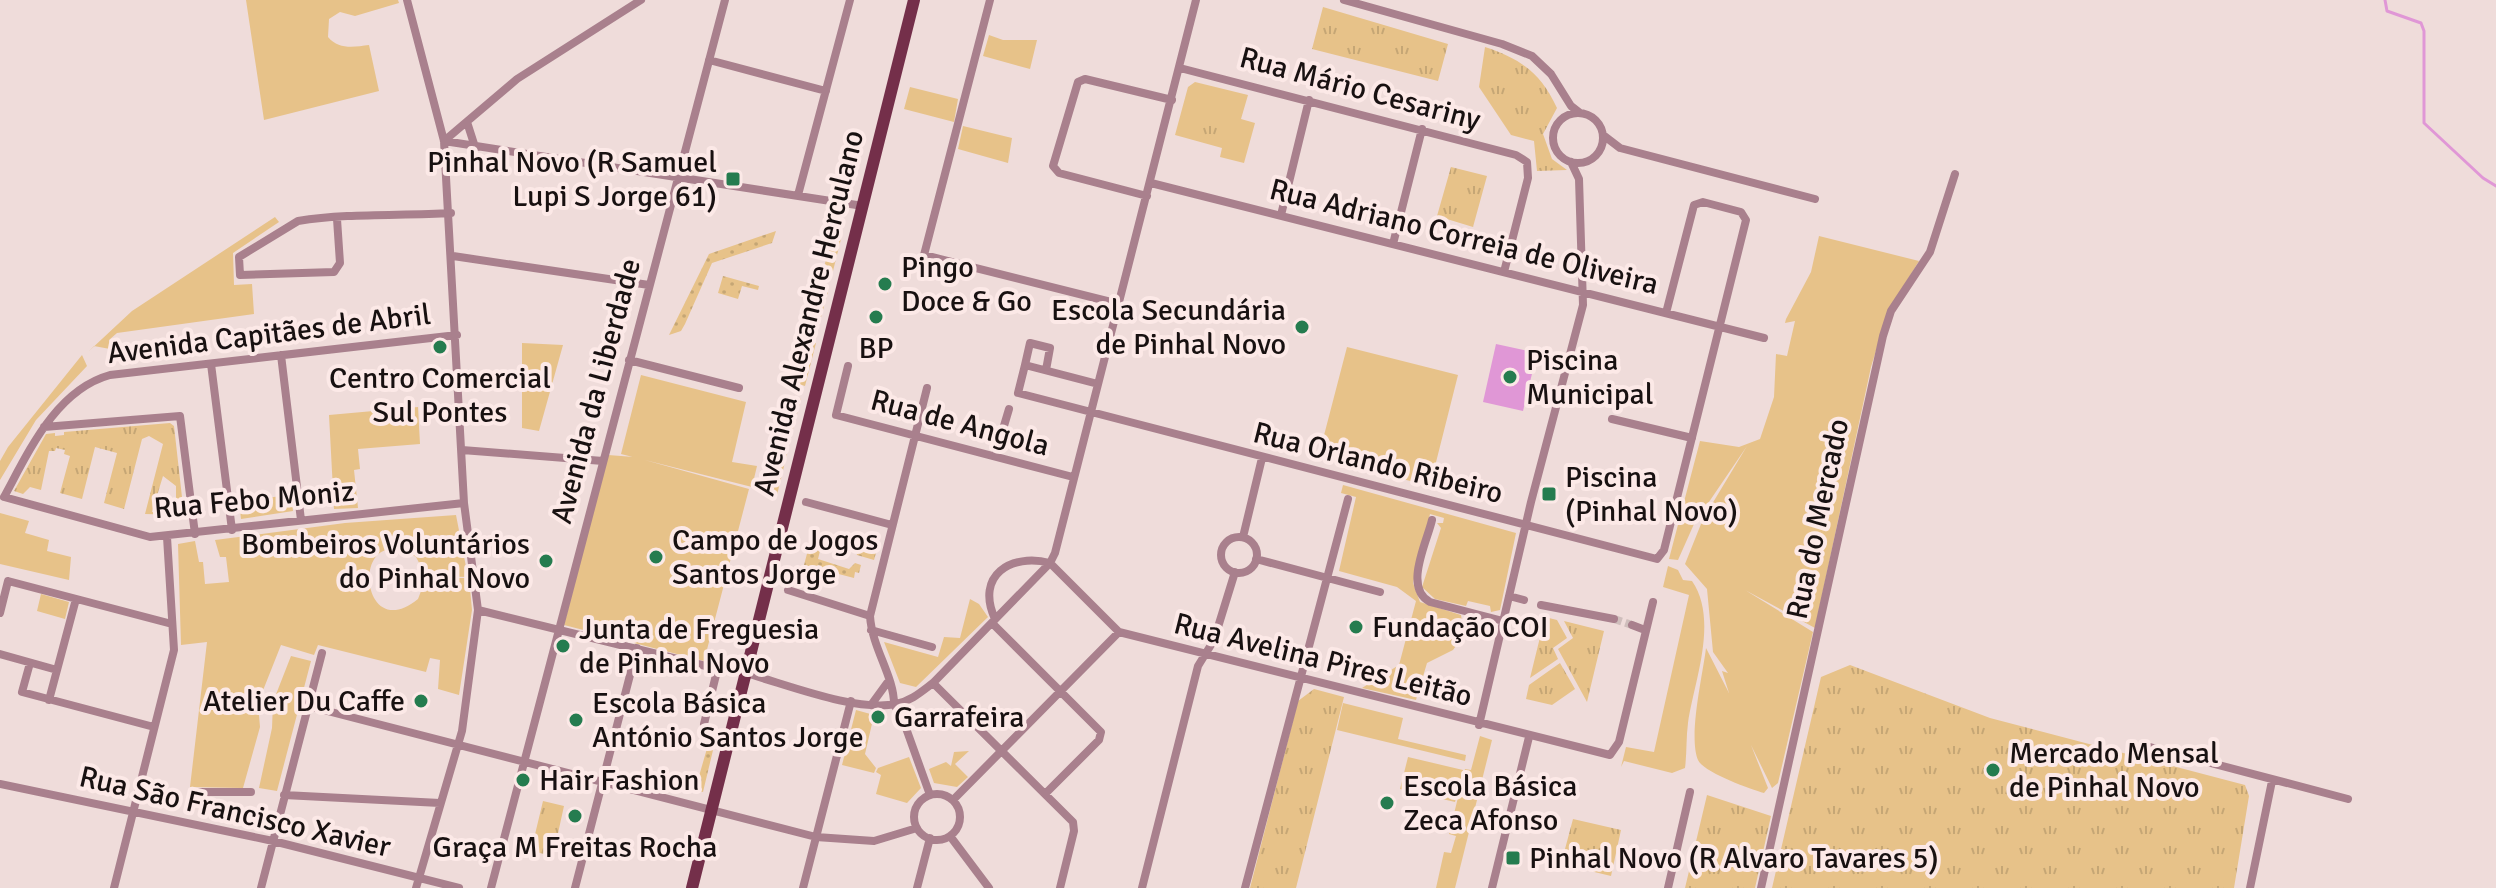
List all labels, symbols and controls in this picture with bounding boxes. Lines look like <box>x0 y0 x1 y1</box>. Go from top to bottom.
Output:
street label: Rua Mário Cesariny <box>1236 39 1484 139</box>
street label: Avenida Alexandre Herculano <box>746 126 872 500</box>
place label: Pinhal Novo (R Samuel Lupi S Jorge 61) <box>427 144 717 215</box>
marker: Pinhal Novo (R Samuel Lupi S Jorge 61) <box>724 170 742 188</box>
street label: Rua Adriano Correia de Oliveira <box>1266 171 1662 303</box>
place label: Pingo Doce & Go <box>901 249 1032 320</box>
street label: Avenida da Liberdade <box>543 254 649 528</box>
marker: Pingo Doce & Go <box>876 275 894 293</box>
place label: Escola Secundária de Pinhal Novo <box>1051 292 1286 363</box>
street label: Avenida Capitães de Abril <box>105 296 433 372</box>
marker: BP <box>867 308 885 326</box>
marker: Escola Secundária de Pinhal Novo <box>1293 318 1311 336</box>
place label: BP <box>858 330 894 367</box>
marker: Centro Comercial Sul Pontes <box>431 338 449 356</box>
place label: Piscina Municipal <box>1526 342 1654 413</box>
place label: Centro Comercial Sul Pontes <box>329 360 551 431</box>
marker: Piscina Municipal <box>1501 368 1519 386</box>
street label: Rua de Angola <box>867 381 1053 465</box>
street label: Rua Orlando Ribeiro <box>1249 414 1507 512</box>
street label: Rua do Mercado <box>1779 415 1857 623</box>
place label: Piscina (Pinhal Novo) <box>1565 459 1738 530</box>
street label: Rua Febo Moniz <box>152 473 356 527</box>
marker: Piscina (Pinhal Novo) <box>1540 485 1558 503</box>
place label: Campo de Jogos Santos Jorge <box>672 522 878 593</box>
place label: Bombeiros Voluntários do Pinhal Novo <box>241 526 530 597</box>
marker: Campo de Jogos Santos Jorge <box>647 548 665 566</box>
marker: Bombeiros Voluntários do Pinhal Novo <box>537 552 555 570</box>
street label: Rua Avelina Pires Leitão <box>1170 605 1476 715</box>
place label: Fundação COI <box>1372 609 1549 646</box>
place label: Junta de Freguesia de Pinhal Novo <box>579 611 819 682</box>
marker: Fundação COI <box>1347 618 1365 636</box>
marker: Junta de Freguesia de Pinhal Novo <box>554 637 572 655</box>
place label: Atelier Du Caffe <box>203 683 405 720</box>
place label: Escola Básica António Santos Jorge <box>592 685 864 756</box>
marker: Atelier Du Caffe <box>412 692 430 710</box>
place label: Garrafeira <box>894 699 1025 736</box>
marker: Garrafeira <box>869 708 887 726</box>
marker: Escola Básica António Santos Jorge <box>567 711 585 729</box>
place label: Mercado Mensal de Pinhal Novo <box>2009 735 2219 806</box>
street label: Rua São Francisco Xavier <box>76 758 394 866</box>
marker: Mercado Mensal de Pinhal Novo <box>1984 761 2002 779</box>
place label: Hair Fashion <box>539 762 700 799</box>
place label: Escola Básica Zeca Afonso <box>1403 768 1577 839</box>
marker: Hair Fashion <box>514 771 532 789</box>
marker: Escola Básica Zeca Afonso <box>1378 794 1396 812</box>
marker: Graça M Freitas Rocha <box>566 807 584 825</box>
place label: Graça M Freitas Rocha <box>433 829 717 866</box>
place label: Pinhal Novo (R Alvaro Tavares 5) <box>1529 840 1939 877</box>
marker: Pinhal Novo (R Alvaro Tavares 5) <box>1504 849 1522 867</box>

